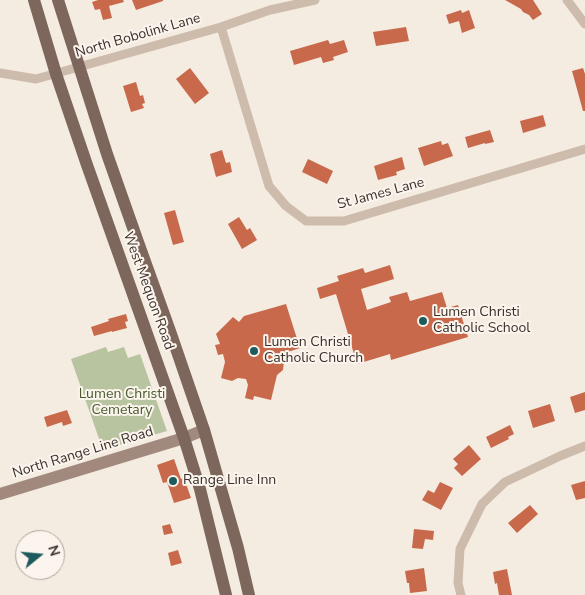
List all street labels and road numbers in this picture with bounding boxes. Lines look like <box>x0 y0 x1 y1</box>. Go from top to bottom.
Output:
street label: North Bobolink Lane <box>73 10 203 62</box>
street label: St James Lane <box>336 174 426 214</box>
street label: West Mequon Road <box>119 230 177 352</box>
street label: North Range Line Road <box>11 424 155 482</box>

